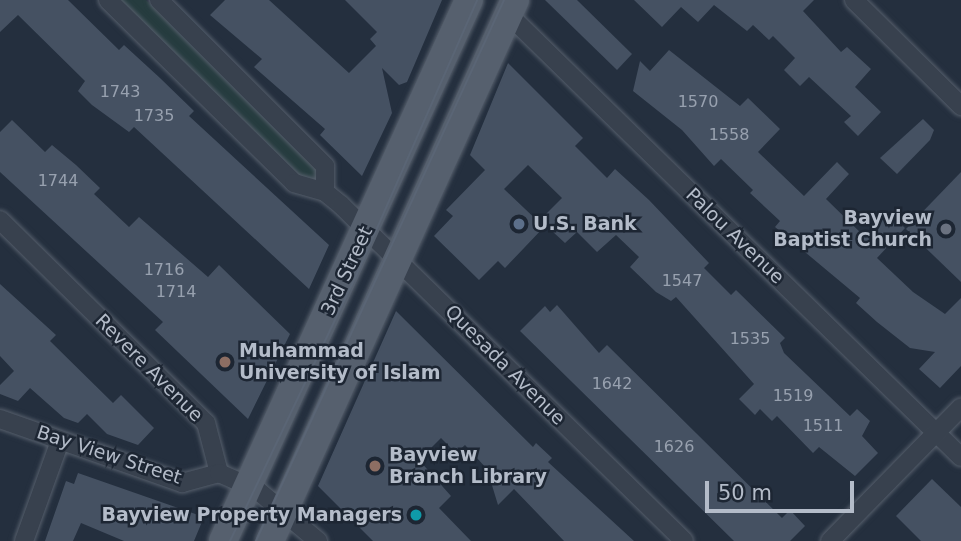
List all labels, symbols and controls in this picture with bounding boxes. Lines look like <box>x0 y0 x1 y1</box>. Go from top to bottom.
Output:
house number: 1743 <box>100 82 140 102</box>
house number: 1570 <box>678 92 718 112</box>
house number: 1735 <box>134 106 174 126</box>
house number: 1558 <box>709 125 749 145</box>
house number: 1744 <box>38 171 78 191</box>
street label: Palou Avenue <box>681 183 789 289</box>
place label: Bayview Baptist Church <box>773 207 932 251</box>
place label: U.S. Bank <box>533 213 637 235</box>
marker: U.S. Bank <box>511 216 527 232</box>
marker: Bayview Baptist Church <box>938 221 954 237</box>
street label: 3rd Street <box>317 223 377 319</box>
house number: 1716 <box>144 260 184 280</box>
house number: 1547 <box>662 271 702 291</box>
house number: 1714 <box>156 282 196 302</box>
street label: Quesada Avenue <box>440 300 570 430</box>
street label: Revere Avenue <box>90 309 208 427</box>
house number: 1535 <box>730 329 770 349</box>
place label: Muhammad University of Islam <box>239 340 440 384</box>
marker: Muhammad University of Islam <box>217 354 233 370</box>
house number: 1642 <box>592 374 632 394</box>
house number: 1519 <box>773 386 813 406</box>
house number: 1511 <box>803 416 843 436</box>
street label: Bay View Street <box>34 421 184 489</box>
house number: 1626 <box>654 437 694 457</box>
place label: Bayview Branch Library <box>389 444 547 488</box>
marker: Bayview Branch Library <box>367 458 383 474</box>
scale bar <box>709 468 858 512</box>
text: 50 m <box>718 481 772 505</box>
place label: Bayview Property Managers <box>101 504 402 526</box>
marker: Bayview Property Managers <box>408 507 424 523</box>

